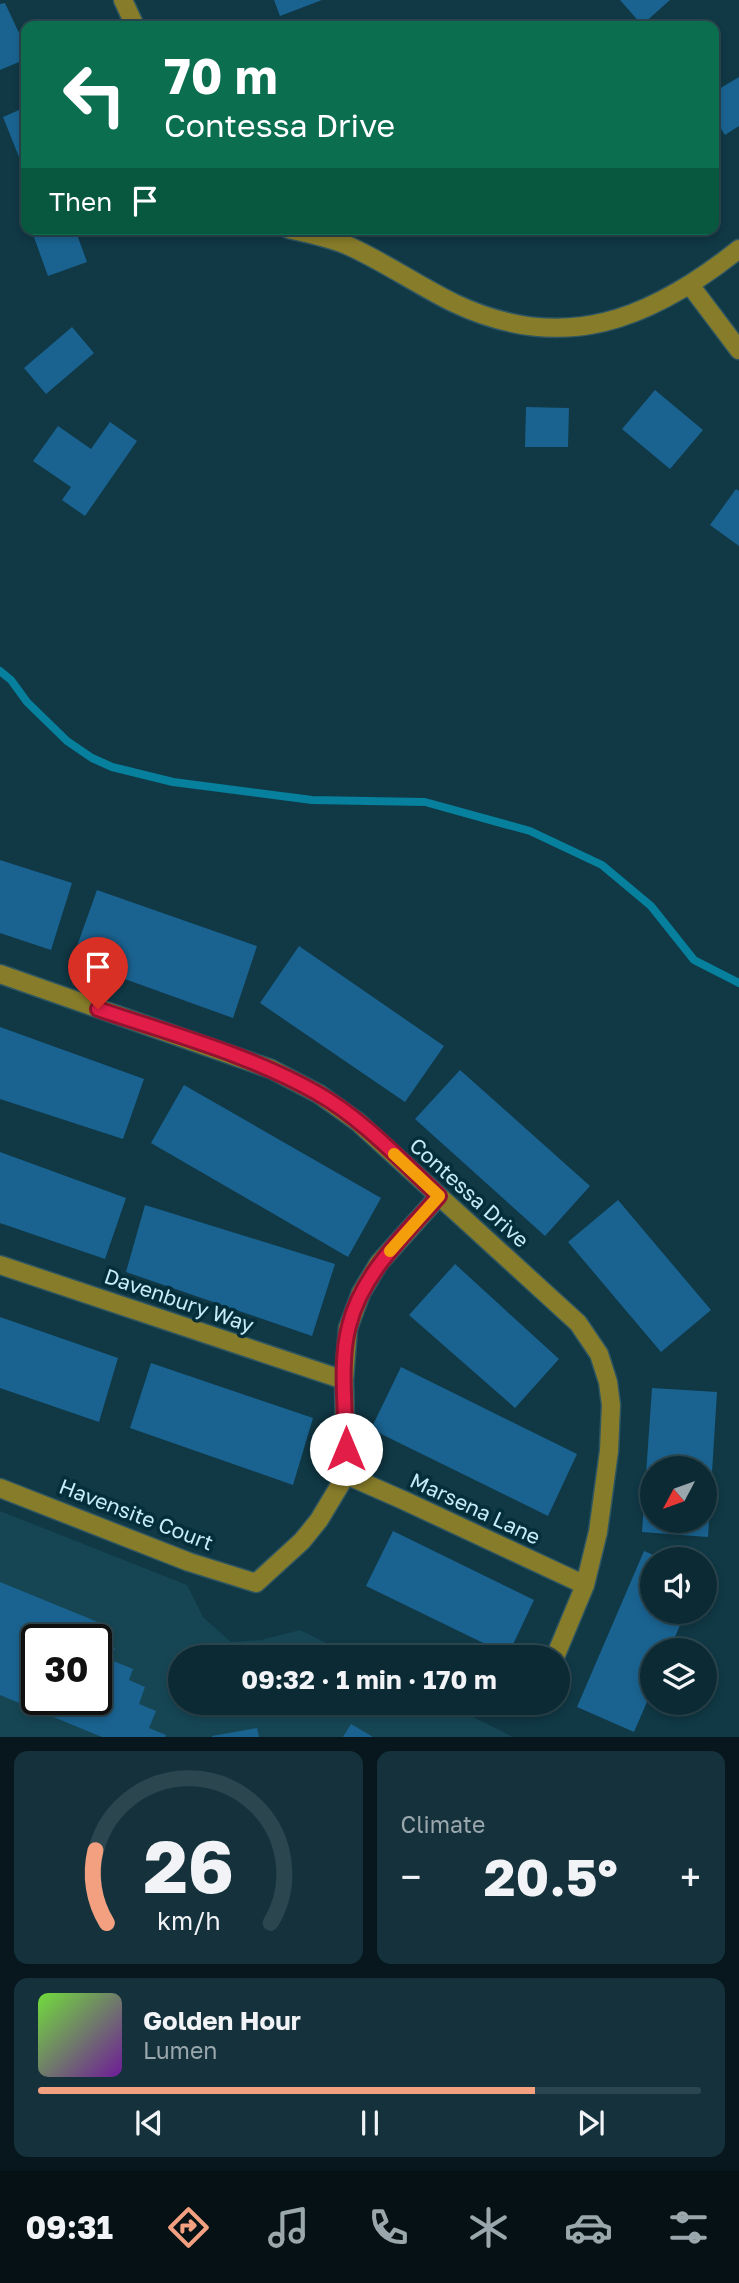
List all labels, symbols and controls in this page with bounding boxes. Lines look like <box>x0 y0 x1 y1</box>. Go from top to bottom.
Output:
text: 70 m <box>164 46 278 105</box>
icon: left <box>49 49 140 140</box>
text: Contessa Drive <box>164 106 395 144</box>
icon: arrive <box>126 182 164 220</box>
text: Then <box>49 186 112 217</box>
pin <box>68 937 128 1009</box>
icon: arrive <box>79 948 117 986</box>
street label: Contessa Drive <box>405 1132 535 1253</box>
street label: Davenbury Way <box>101 1262 258 1338</box>
position arrow <box>309 1412 383 1486</box>
north arrow <box>640 1456 718 1533</box>
map controls <box>640 1456 717 1715</box>
street label: Marsena Lane <box>406 1467 545 1550</box>
street label: Havensite Court <box>56 1473 217 1555</box>
button: sound <box>640 1547 717 1624</box>
speed limit sign: 30 <box>21 1624 112 1715</box>
button: layers <box>640 1638 717 1715</box>
text: 09:32 · 1 min · 170 m <box>241 1664 497 1695</box>
text: Climate <box>401 1810 485 1838</box>
text: 26 <box>143 1823 234 1910</box>
text: 20.5° <box>484 1845 618 1907</box>
text: − <box>401 1854 421 1899</box>
text: + <box>680 1854 701 1899</box>
text: km/h <box>156 1905 220 1936</box>
text: Golden Hour <box>143 2005 301 2036</box>
text: Lumen <box>143 2036 217 2064</box>
icon: previous <box>130 2104 168 2142</box>
icon: pause <box>351 2104 389 2142</box>
icon: next <box>572 2104 610 2142</box>
icon: directions <box>164 2203 213 2252</box>
icon: music <box>264 2203 313 2252</box>
icon: phone <box>364 2203 413 2252</box>
icon: climate <box>464 2203 513 2252</box>
icon: car <box>564 2203 613 2252</box>
icon: filters <box>664 2203 713 2252</box>
text: 09:31 <box>26 2208 113 2246</box>

